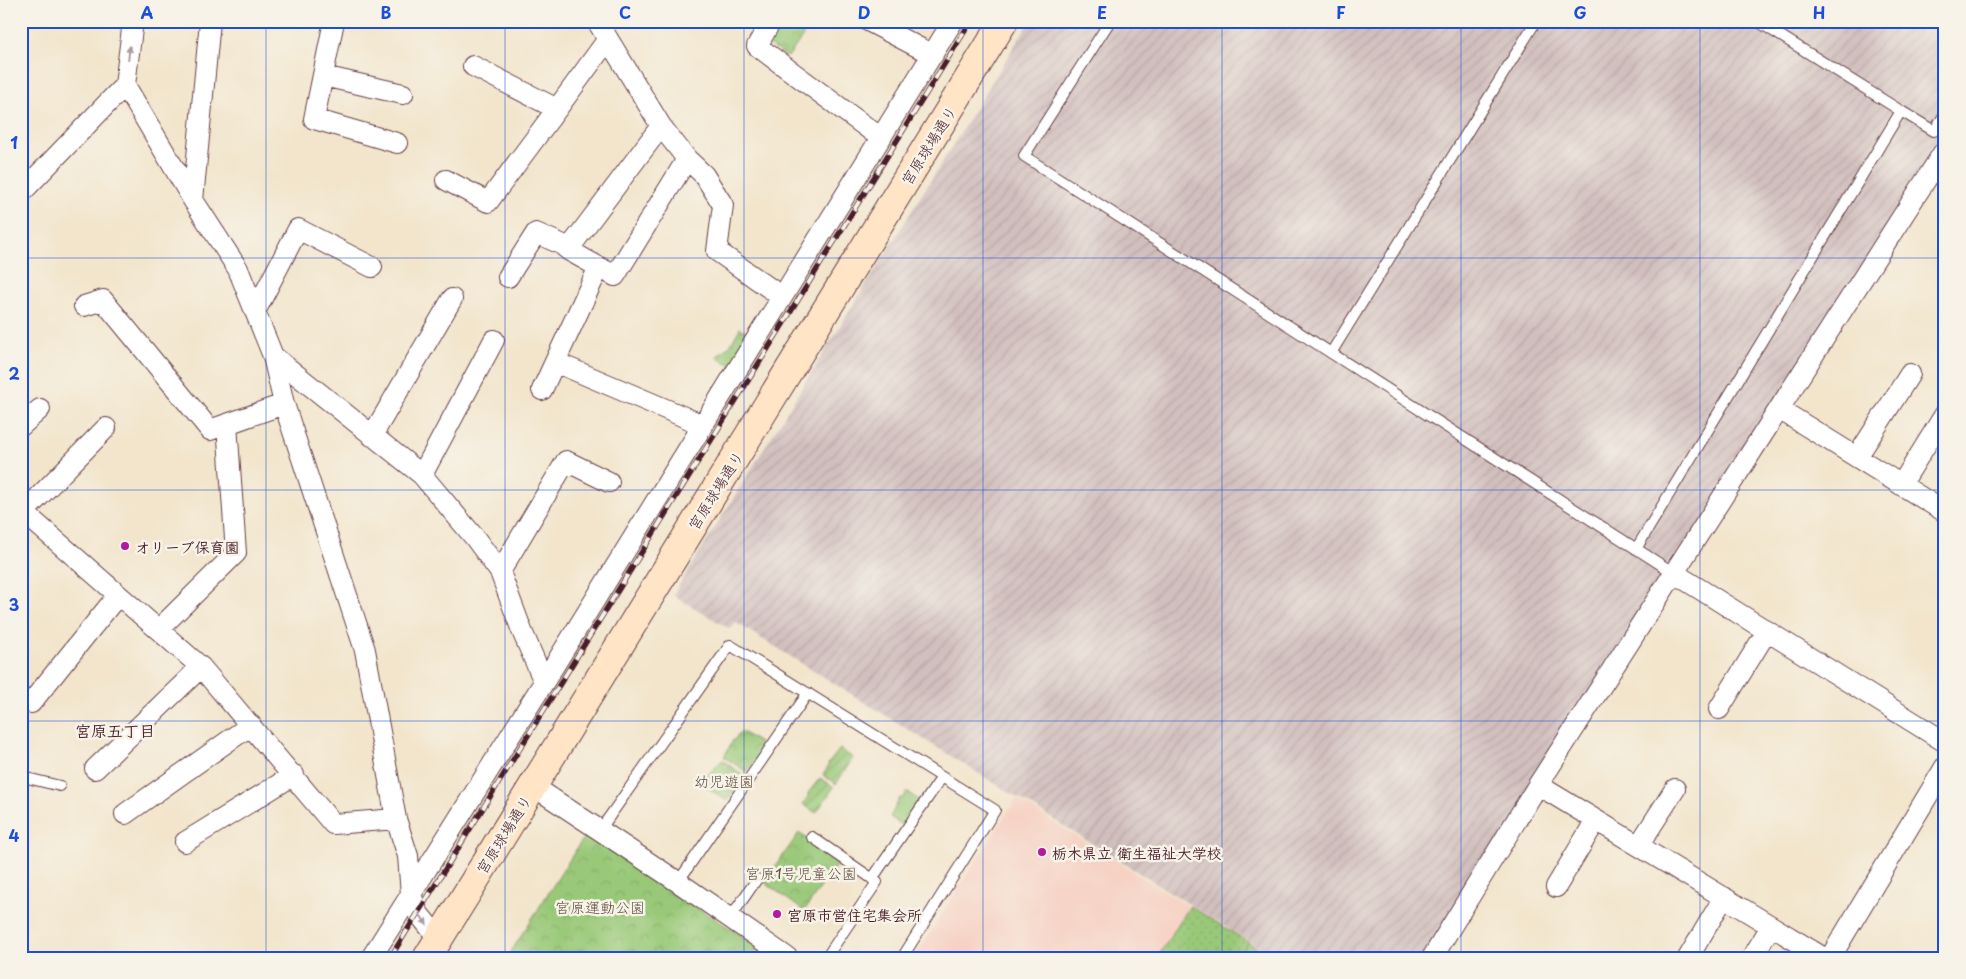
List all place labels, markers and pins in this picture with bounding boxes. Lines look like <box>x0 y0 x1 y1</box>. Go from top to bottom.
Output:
place label: オリーブ保育園 <box>135 535 239 558</box>
marker: オリーブ保育園 <box>119 540 131 552</box>
place label: 栃木県立 衛生福祉大学校 <box>1052 841 1222 864</box>
marker: 栃木県立 衛生福祉大学校 <box>1036 846 1048 858</box>
place label: 宮原市営住宅集会所 <box>787 903 922 926</box>
marker: 宮原市営住宅集会所 <box>771 908 783 920</box>

